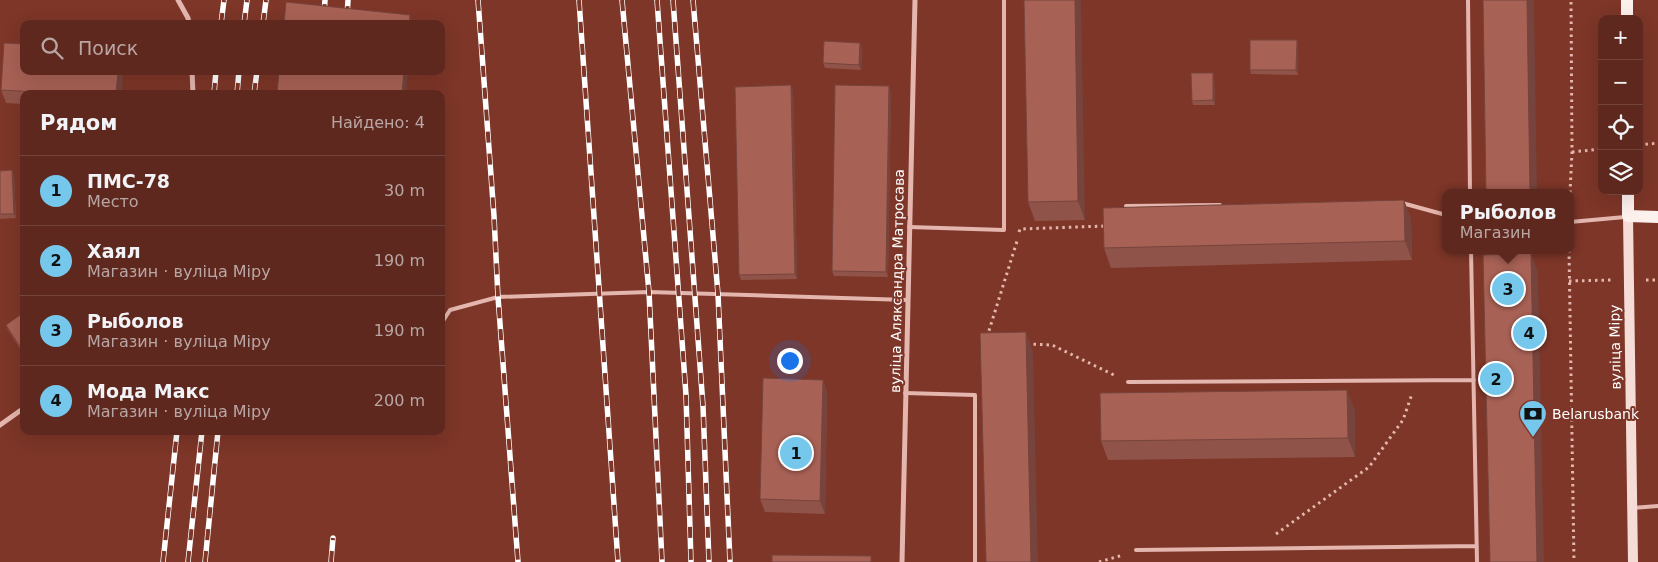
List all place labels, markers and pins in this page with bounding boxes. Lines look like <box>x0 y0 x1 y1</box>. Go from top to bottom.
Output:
pin: 3 <box>1492 270 1524 308</box>
pin: 4 <box>1513 314 1545 352</box>
pin: 2 <box>1480 360 1512 398</box>
bank icon: Belarusbank <box>1518 399 1548 438</box>
place label: Belarusbank <box>1552 406 1640 422</box>
pin: 1 <box>780 434 812 472</box>

